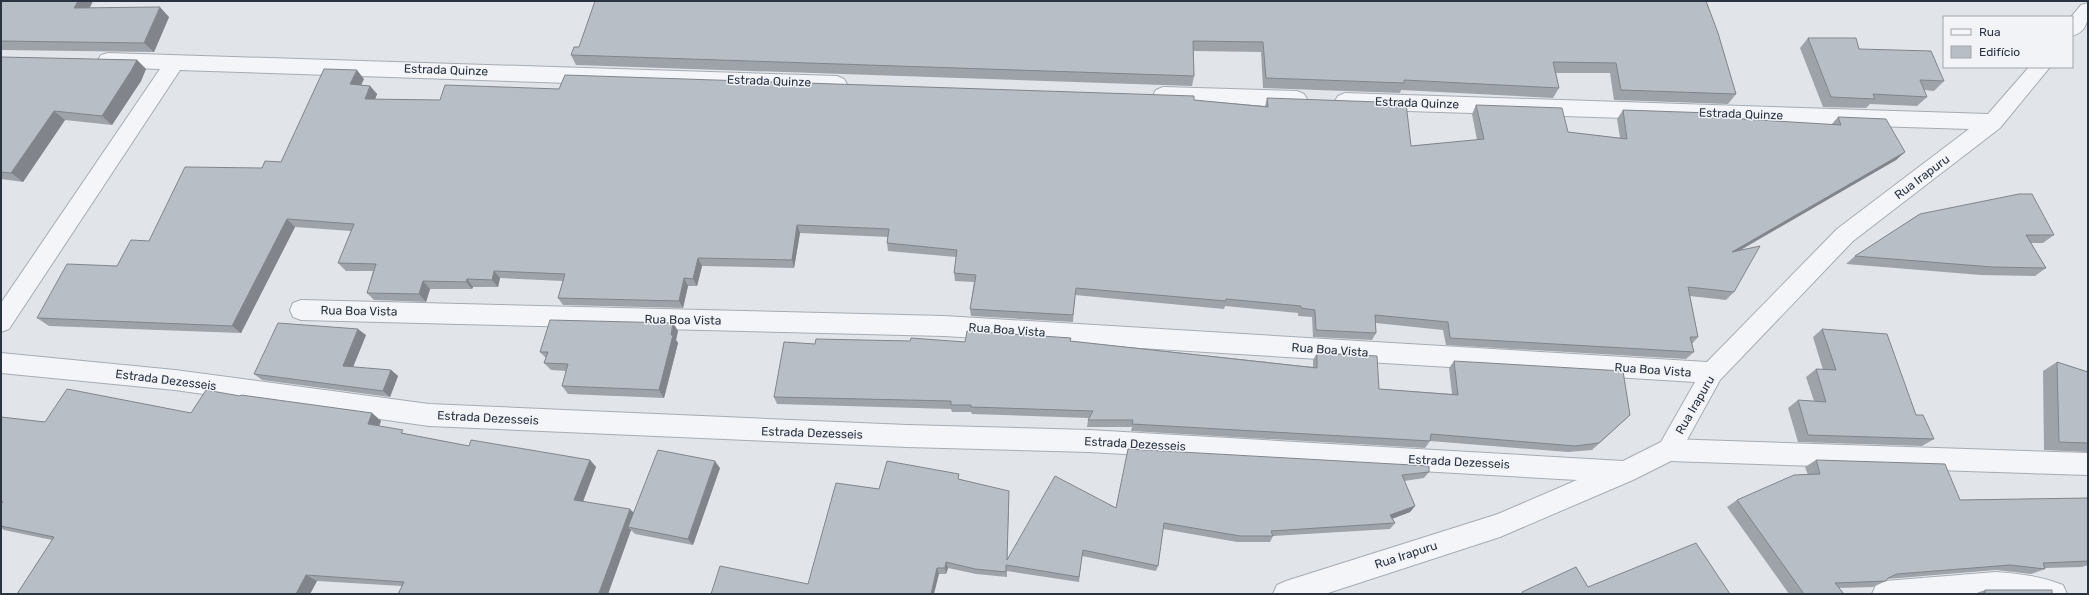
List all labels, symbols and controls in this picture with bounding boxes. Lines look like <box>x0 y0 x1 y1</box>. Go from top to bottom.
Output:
legend <box>1943 16 2073 68</box>
text: Rua <box>1979 25 2001 39</box>
text: Edifício <box>1979 45 2020 59</box>
street label: Estrada Quinze <box>404 62 489 78</box>
street label: Estrada Quinze <box>727 73 812 89</box>
street label: Estrada Quinze <box>1375 95 1460 111</box>
street label: Estrada Quinze <box>1699 106 1784 122</box>
street label: Rua Irapuru <box>1892 152 1952 202</box>
street label: Rua Boa Vista <box>320 303 398 319</box>
street label: Rua Boa Vista <box>644 312 722 328</box>
street label: Rua Boa Vista <box>968 320 1046 340</box>
street label: Rua Boa Vista <box>1291 340 1369 360</box>
street label: Rua Boa Vista <box>1614 360 1692 380</box>
street label: Estrada Dezesseis <box>115 367 217 393</box>
street label: Rua Irapuru <box>1673 373 1717 437</box>
street label: Estrada Dezesseis <box>437 408 539 428</box>
street label: Estrada Dezesseis <box>761 424 863 442</box>
street label: Estrada Dezesseis <box>1084 434 1186 454</box>
street label: Estrada Dezesseis <box>1408 452 1510 472</box>
street label: Rua Irapuru <box>1373 538 1439 572</box>

